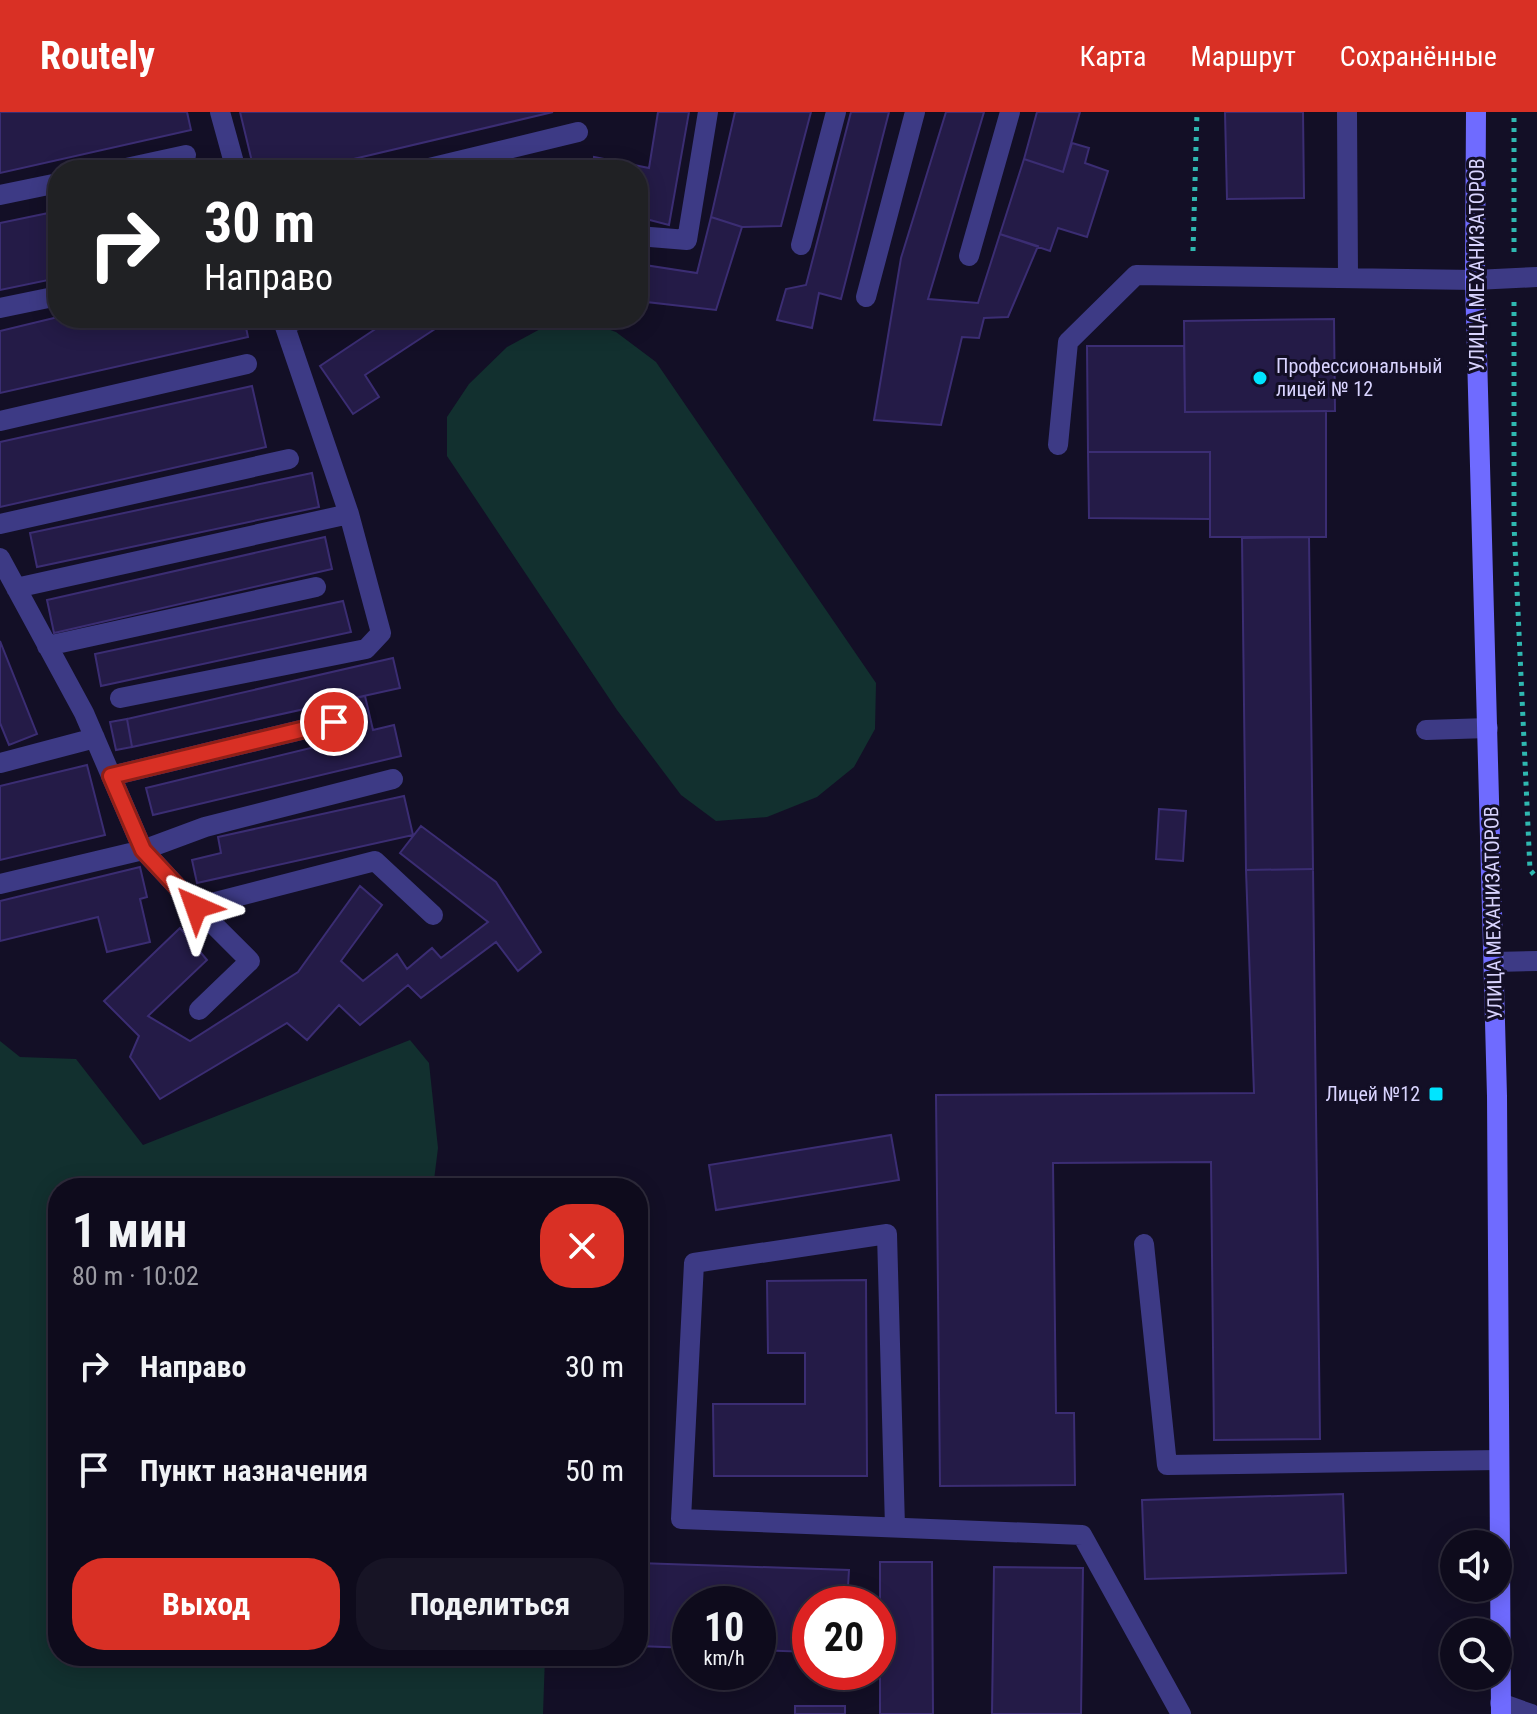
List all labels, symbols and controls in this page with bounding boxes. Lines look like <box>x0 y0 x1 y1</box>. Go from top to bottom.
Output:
text: Routely <box>40 34 155 78</box>
text: Карта <box>1080 40 1146 73</box>
text: Маршрут <box>1190 40 1296 73</box>
text: Сохранённые <box>1340 40 1497 73</box>
street label: УЛИЦА МЕХАНИЗАТОРОВ <box>1465 158 1489 372</box>
text: 30 m <box>204 190 315 256</box>
icon: right <box>72 192 176 296</box>
text: Направо <box>204 257 333 299</box>
place label: Профессиональный лицей № 12 <box>1276 354 1442 401</box>
marker: Профессиональный лицей № 12 <box>1251 369 1269 387</box>
pin <box>300 688 368 756</box>
icon: arrive <box>312 700 356 744</box>
street label: УЛИЦА МЕХАНИЗАТОРОВ <box>1479 806 1507 1020</box>
position arrow <box>154 865 238 949</box>
place label: Лицей №12 <box>1325 1082 1420 1106</box>
marker: Лицей №12 <box>1427 1085 1445 1103</box>
text: 1 мин <box>72 1202 187 1259</box>
button: close <box>540 1204 624 1288</box>
text: 80 m · 10:02 <box>72 1261 199 1291</box>
icon: right <box>72 1344 116 1388</box>
text: Направо <box>140 1349 246 1384</box>
text: 30 m <box>565 1349 624 1384</box>
icon: arrive <box>72 1448 116 1492</box>
text: Пункт назначения <box>140 1453 368 1488</box>
text: 50 m <box>565 1453 624 1488</box>
map controls <box>1440 1530 1512 1690</box>
button: sound <box>1440 1530 1512 1602</box>
button: Выход <box>72 1558 340 1650</box>
button: Поделиться <box>356 1558 624 1650</box>
speed limit sign: 20 <box>792 1586 896 1690</box>
text: 10 <box>704 1604 744 1651</box>
button: search <box>1440 1618 1512 1690</box>
text: km/h <box>703 1646 745 1670</box>

